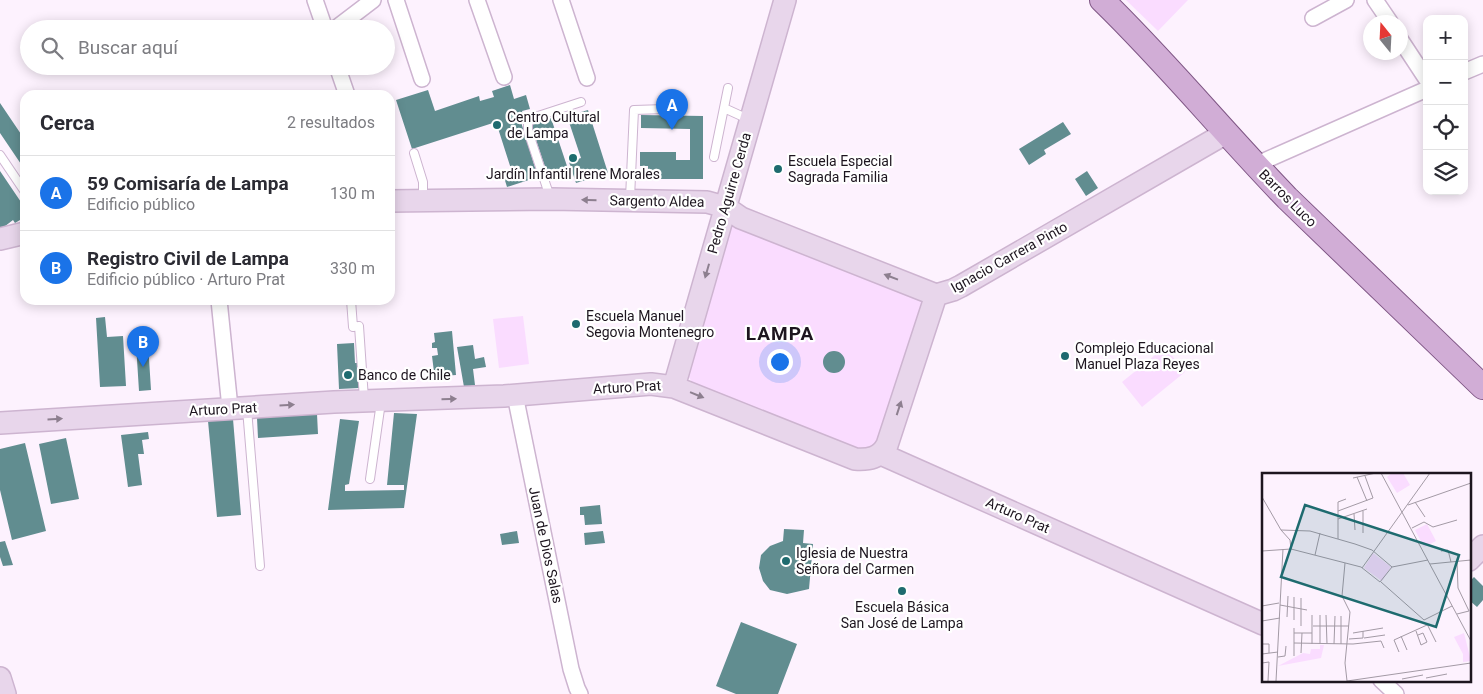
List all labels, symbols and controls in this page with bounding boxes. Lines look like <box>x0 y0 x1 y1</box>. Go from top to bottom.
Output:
north arrow <box>1363 15 1408 60</box>
map controls <box>1423 15 1468 195</box>
button: + <box>1423 15 1468 60</box>
search box <box>20 20 395 75</box>
icon: search <box>38 34 66 62</box>
text: Buscar aquí <box>78 36 178 59</box>
button: − <box>1423 60 1468 105</box>
pin: A <box>656 89 688 130</box>
button: locate <box>1423 105 1468 150</box>
place label: Centro Cultural de Lampa <box>507 109 600 141</box>
text: Cerca <box>40 111 95 135</box>
text: 2 resultados <box>287 113 375 132</box>
marker: Centro Cultural de Lampa <box>491 119 503 131</box>
street label: Pedro Aguirre Cerda <box>704 131 754 255</box>
button: layers <box>1423 150 1468 195</box>
marker: Jardín Infantil Irene Morales <box>567 152 579 164</box>
place label: Escuela Especial Sagrada Familia <box>788 153 892 185</box>
marker: Escuela Especial Sagrada Familia <box>772 163 784 175</box>
place label: Jardín Infantil Irene Morales <box>486 166 660 182</box>
street label: Barros Luco <box>1256 166 1320 230</box>
text: 59 Comisaría de Lampa <box>87 172 289 195</box>
text: A <box>51 184 61 203</box>
text: 130 m <box>330 184 375 203</box>
street label: Sargento Aldea <box>609 192 705 210</box>
text: Edificio público <box>87 195 195 214</box>
one-way arrow <box>581 196 597 204</box>
street label: Ignacio Carrera Pinto <box>948 218 1070 296</box>
text: Registro Civil de Lampa <box>87 247 289 270</box>
text: B <box>51 259 61 278</box>
text: 330 m <box>330 259 375 278</box>
one-way arrow <box>703 263 711 278</box>
text: Edificio público · Arturo Prat <box>87 270 285 289</box>
one-way arrow <box>883 273 898 280</box>
place label: Escuela Manuel Segovia Montenegro <box>586 308 714 340</box>
marker: Escuela Manuel Segovia Montenegro <box>570 318 582 330</box>
district label: LAMPA <box>746 322 814 345</box>
pin: B <box>127 326 159 367</box>
place label: Complejo Educacional Manuel Plaza Reyes <box>1075 340 1214 372</box>
your location <box>767 349 793 375</box>
marker: Complejo Educacional Manuel Plaza Reyes <box>1059 350 1071 362</box>
place label: Banco de Chile <box>358 367 451 383</box>
marker: Banco de Chile <box>342 369 354 381</box>
street label: Arturo Prat <box>593 377 662 397</box>
one-way arrow <box>690 392 704 400</box>
one-way arrow <box>442 394 458 402</box>
street label: Arturo Prat <box>189 399 258 419</box>
one-way arrow <box>279 400 295 408</box>
one-way arrow <box>895 401 903 416</box>
one-way arrow <box>47 414 63 422</box>
inset map <box>1262 473 1470 682</box>
street label: Juan de Dios Salas <box>526 485 566 605</box>
street label: Arturo Prat <box>984 494 1053 536</box>
place label: Iglesia de Nuestra Señora del Carmen <box>796 545 914 577</box>
marker: Iglesia de Nuestra Señora del Carmen <box>780 555 792 567</box>
marker: Escuela Básica San José de Lampa <box>896 585 908 597</box>
place label: Escuela Básica San José de Lampa <box>841 599 963 631</box>

